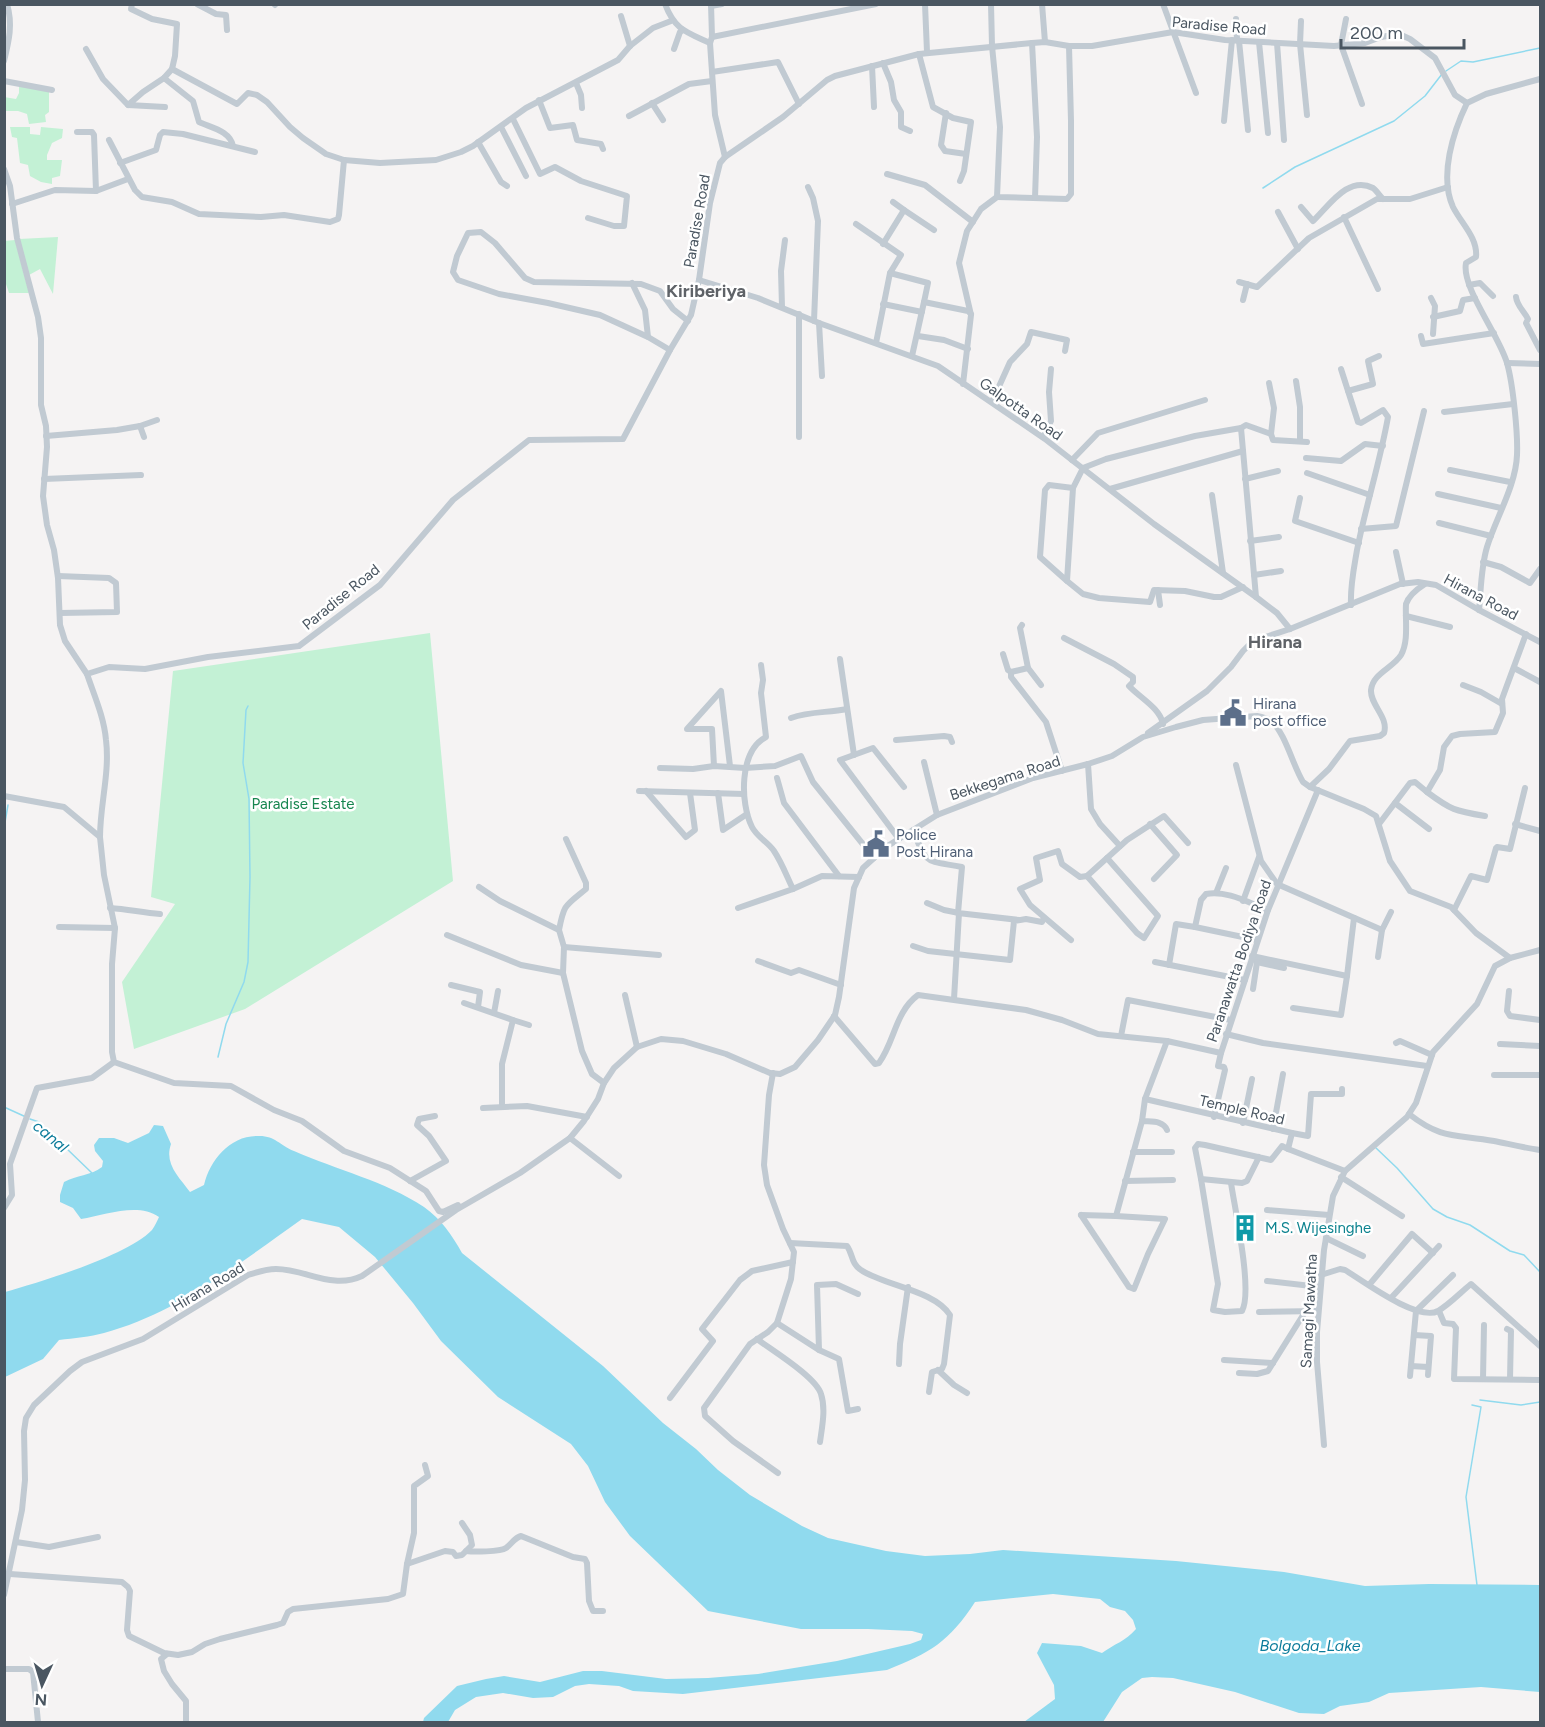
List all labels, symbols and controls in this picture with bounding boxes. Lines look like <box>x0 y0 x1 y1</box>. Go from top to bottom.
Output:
scale bar <box>1341 12 1464 50</box>
street label: Paradise Road <box>1171 13 1267 39</box>
text: 200 m <box>1350 22 1403 44</box>
street label: Paradise Road <box>680 173 714 269</box>
district label: Kiriberiya <box>666 280 746 302</box>
street label: Galpotta Road <box>976 374 1066 444</box>
street label: Paradise Road <box>299 560 383 634</box>
street label: Hirana Road <box>1441 570 1521 624</box>
district label: Hirana <box>1248 631 1302 653</box>
place label: Hirana post office <box>1253 695 1327 730</box>
public building icon: Hirana post office <box>1218 698 1248 728</box>
street label: Bekkegama Road <box>948 752 1062 804</box>
park label: Paradise Estate <box>251 795 355 813</box>
place label: Police Post Hirana <box>896 826 973 861</box>
public building icon: Police Post Hirana <box>861 829 891 859</box>
street label: Paranawatta Bodiya Road <box>1203 877 1275 1045</box>
street label: Temple Road <box>1198 1091 1286 1129</box>
water label: canal <box>29 1116 72 1157</box>
building icon: M.S. Wijesinghe <box>1230 1213 1260 1243</box>
place label: M.S. Wijesinghe <box>1265 1219 1371 1237</box>
street label: Samagi Mawatha <box>1297 1253 1321 1369</box>
street label: Hirana Road <box>168 1258 248 1316</box>
water label: Bolgoda_Lake <box>1259 1636 1361 1655</box>
north arrow <box>12 1655 72 1715</box>
text: N <box>34 1690 48 1709</box>

